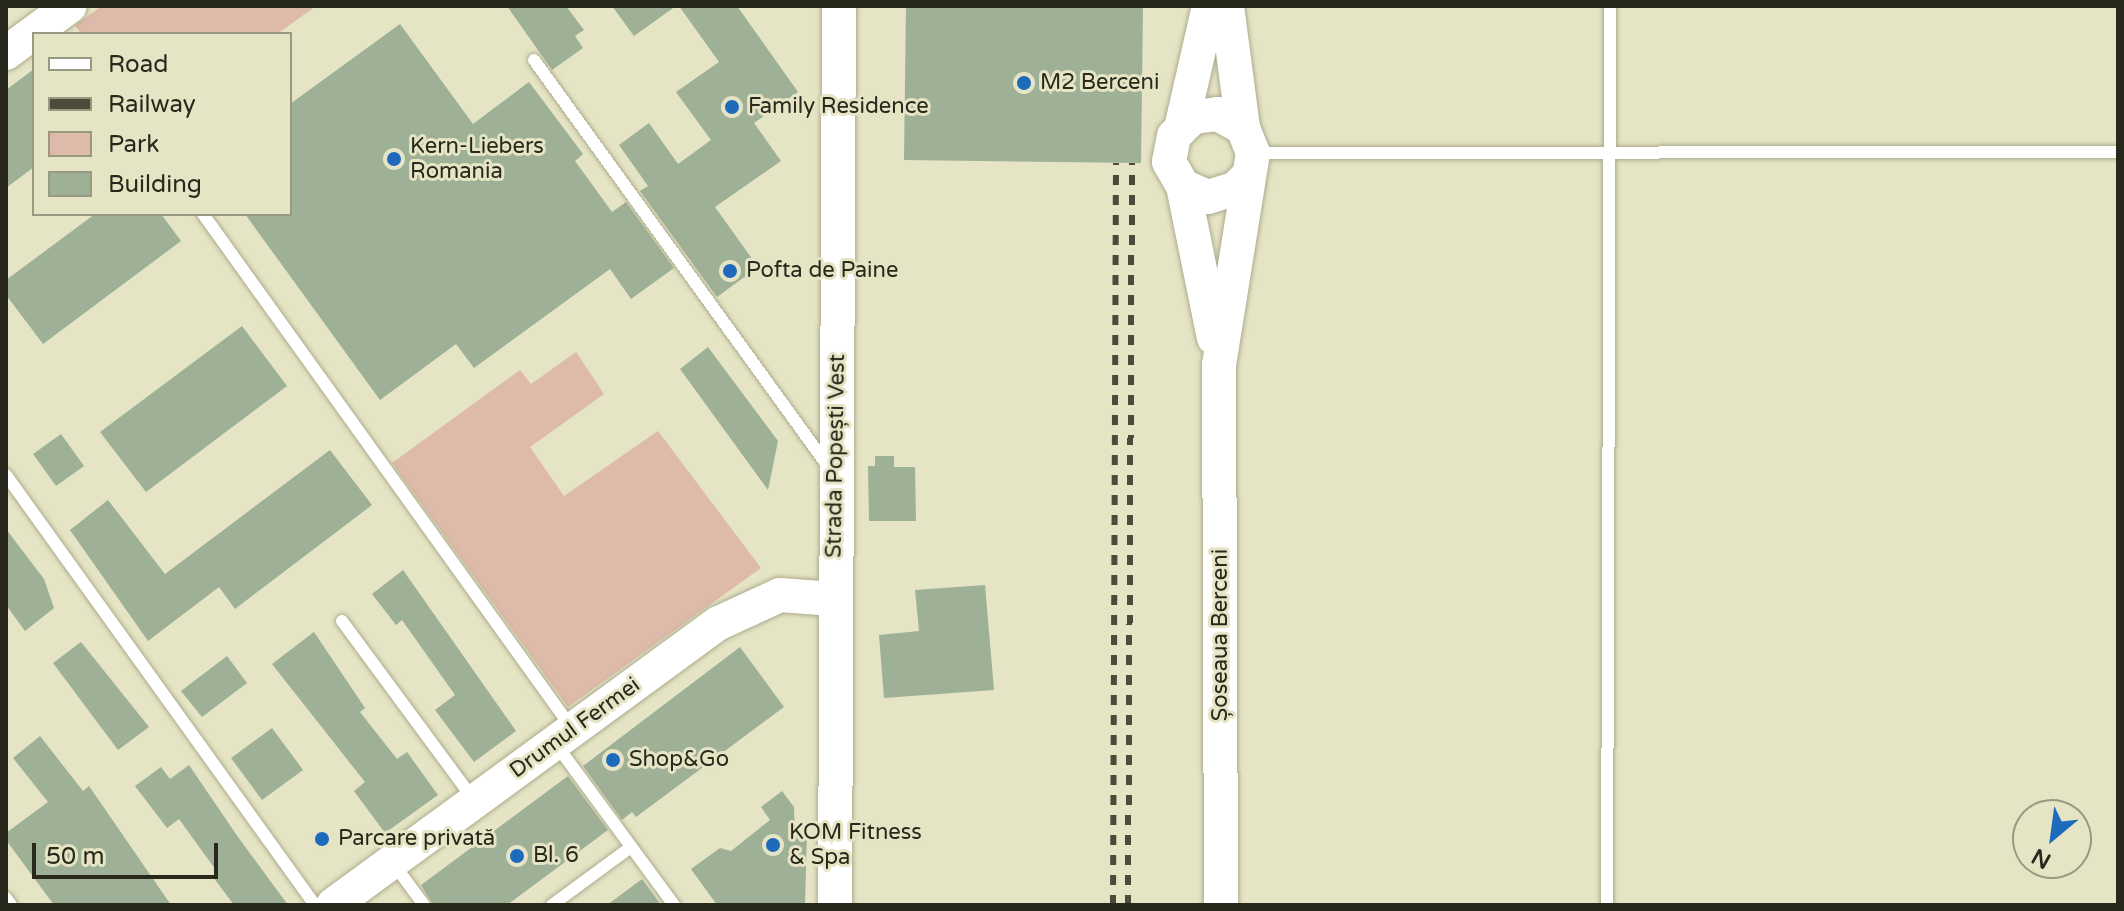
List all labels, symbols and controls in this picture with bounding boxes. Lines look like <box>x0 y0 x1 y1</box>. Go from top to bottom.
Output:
legend <box>32 32 292 216</box>
text: Road <box>108 50 168 79</box>
place label: M2 Berceni <box>1040 70 1159 96</box>
marker: M2 Berceni <box>1015 74 1033 92</box>
text: Railway <box>108 90 196 119</box>
place label: Family Residence <box>748 94 929 120</box>
marker: Family Residence <box>723 98 741 116</box>
text: Park <box>108 130 159 159</box>
place label: Kern-Liebers Romania <box>410 133 544 184</box>
marker: Kern-Liebers Romania <box>385 150 403 168</box>
text: Building <box>108 170 202 199</box>
place label: Pofta de Paine <box>746 258 898 284</box>
marker: Pofta de Paine <box>721 262 739 280</box>
street label: Strada Popești Vest <box>821 354 851 558</box>
street label: Șoseaua Berceni <box>1208 549 1234 721</box>
street label: Drumul Fermei <box>505 672 645 784</box>
place label: Shop&Go <box>629 747 729 773</box>
marker: Shop&Go <box>604 751 622 769</box>
north arrow <box>2012 799 2092 879</box>
place label: KOM Fitness & Spa <box>789 819 922 870</box>
place label: Parcare privată <box>338 826 495 852</box>
scale bar <box>36 827 222 877</box>
marker: Parcare privată <box>313 830 331 848</box>
marker: KOM Fitness & Spa <box>764 836 782 854</box>
text: 50 m <box>46 842 104 871</box>
place label: Bl. 6 <box>533 843 579 869</box>
text: N <box>2027 843 2055 874</box>
marker: Bl. 6 <box>508 847 526 865</box>

